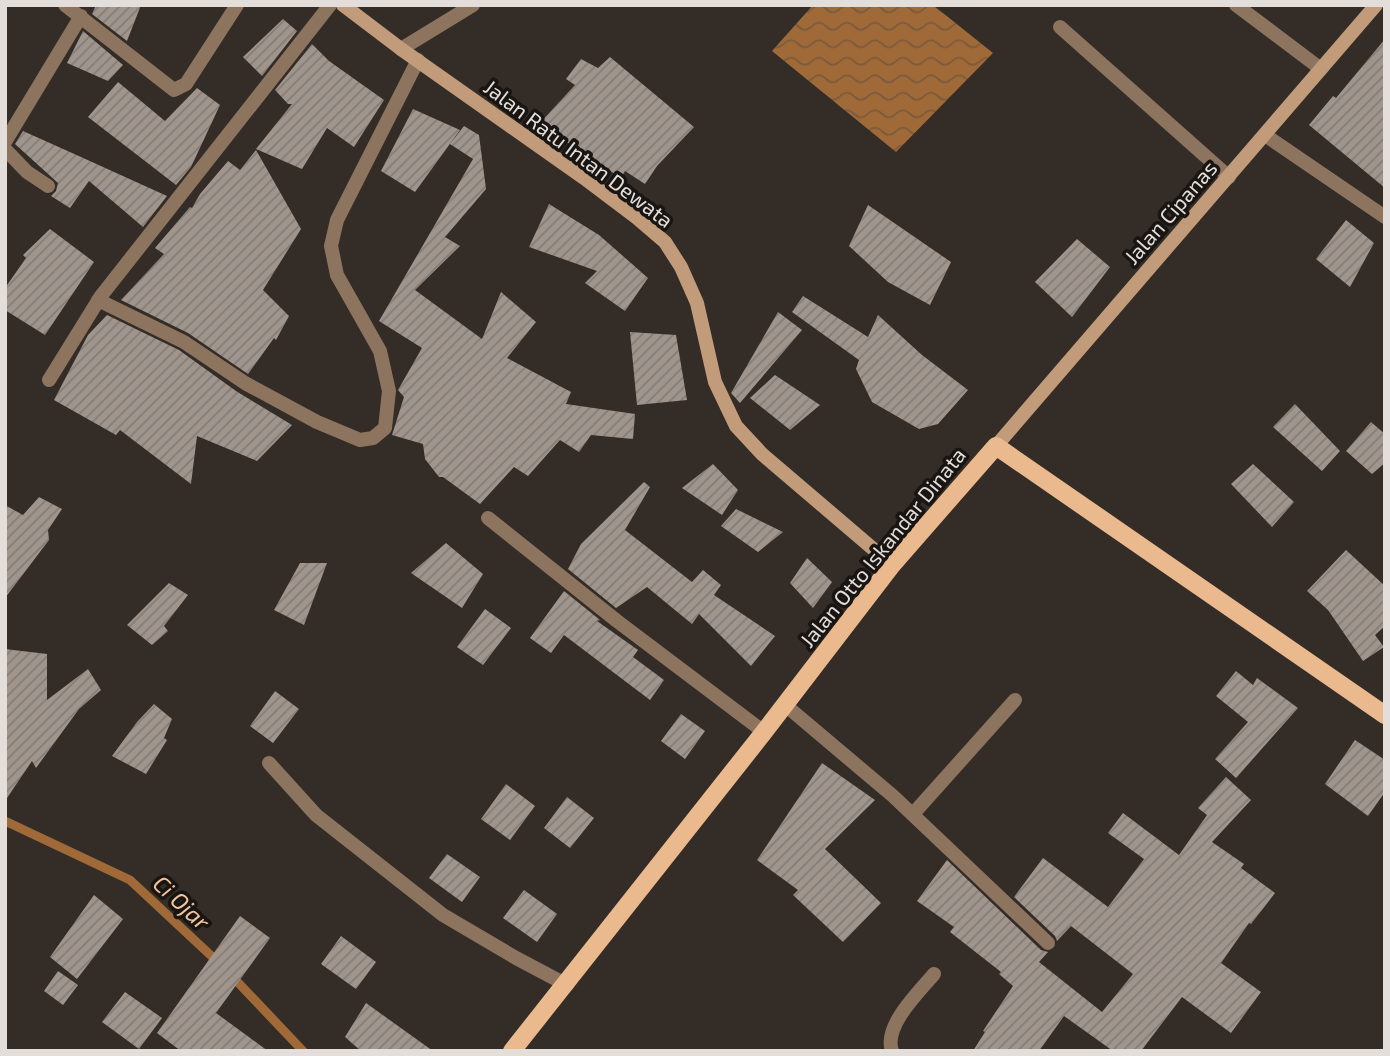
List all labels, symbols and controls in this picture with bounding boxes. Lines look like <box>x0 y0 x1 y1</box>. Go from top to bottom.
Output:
street label: Jalan Ratu Intan Dewata <box>480 74 678 232</box>
street label: Jalan Cipanas <box>1118 155 1222 269</box>
street label: Jalan Otto Iskandar Dinata <box>794 442 970 652</box>
water label: Ci Ojar <box>148 869 217 936</box>

